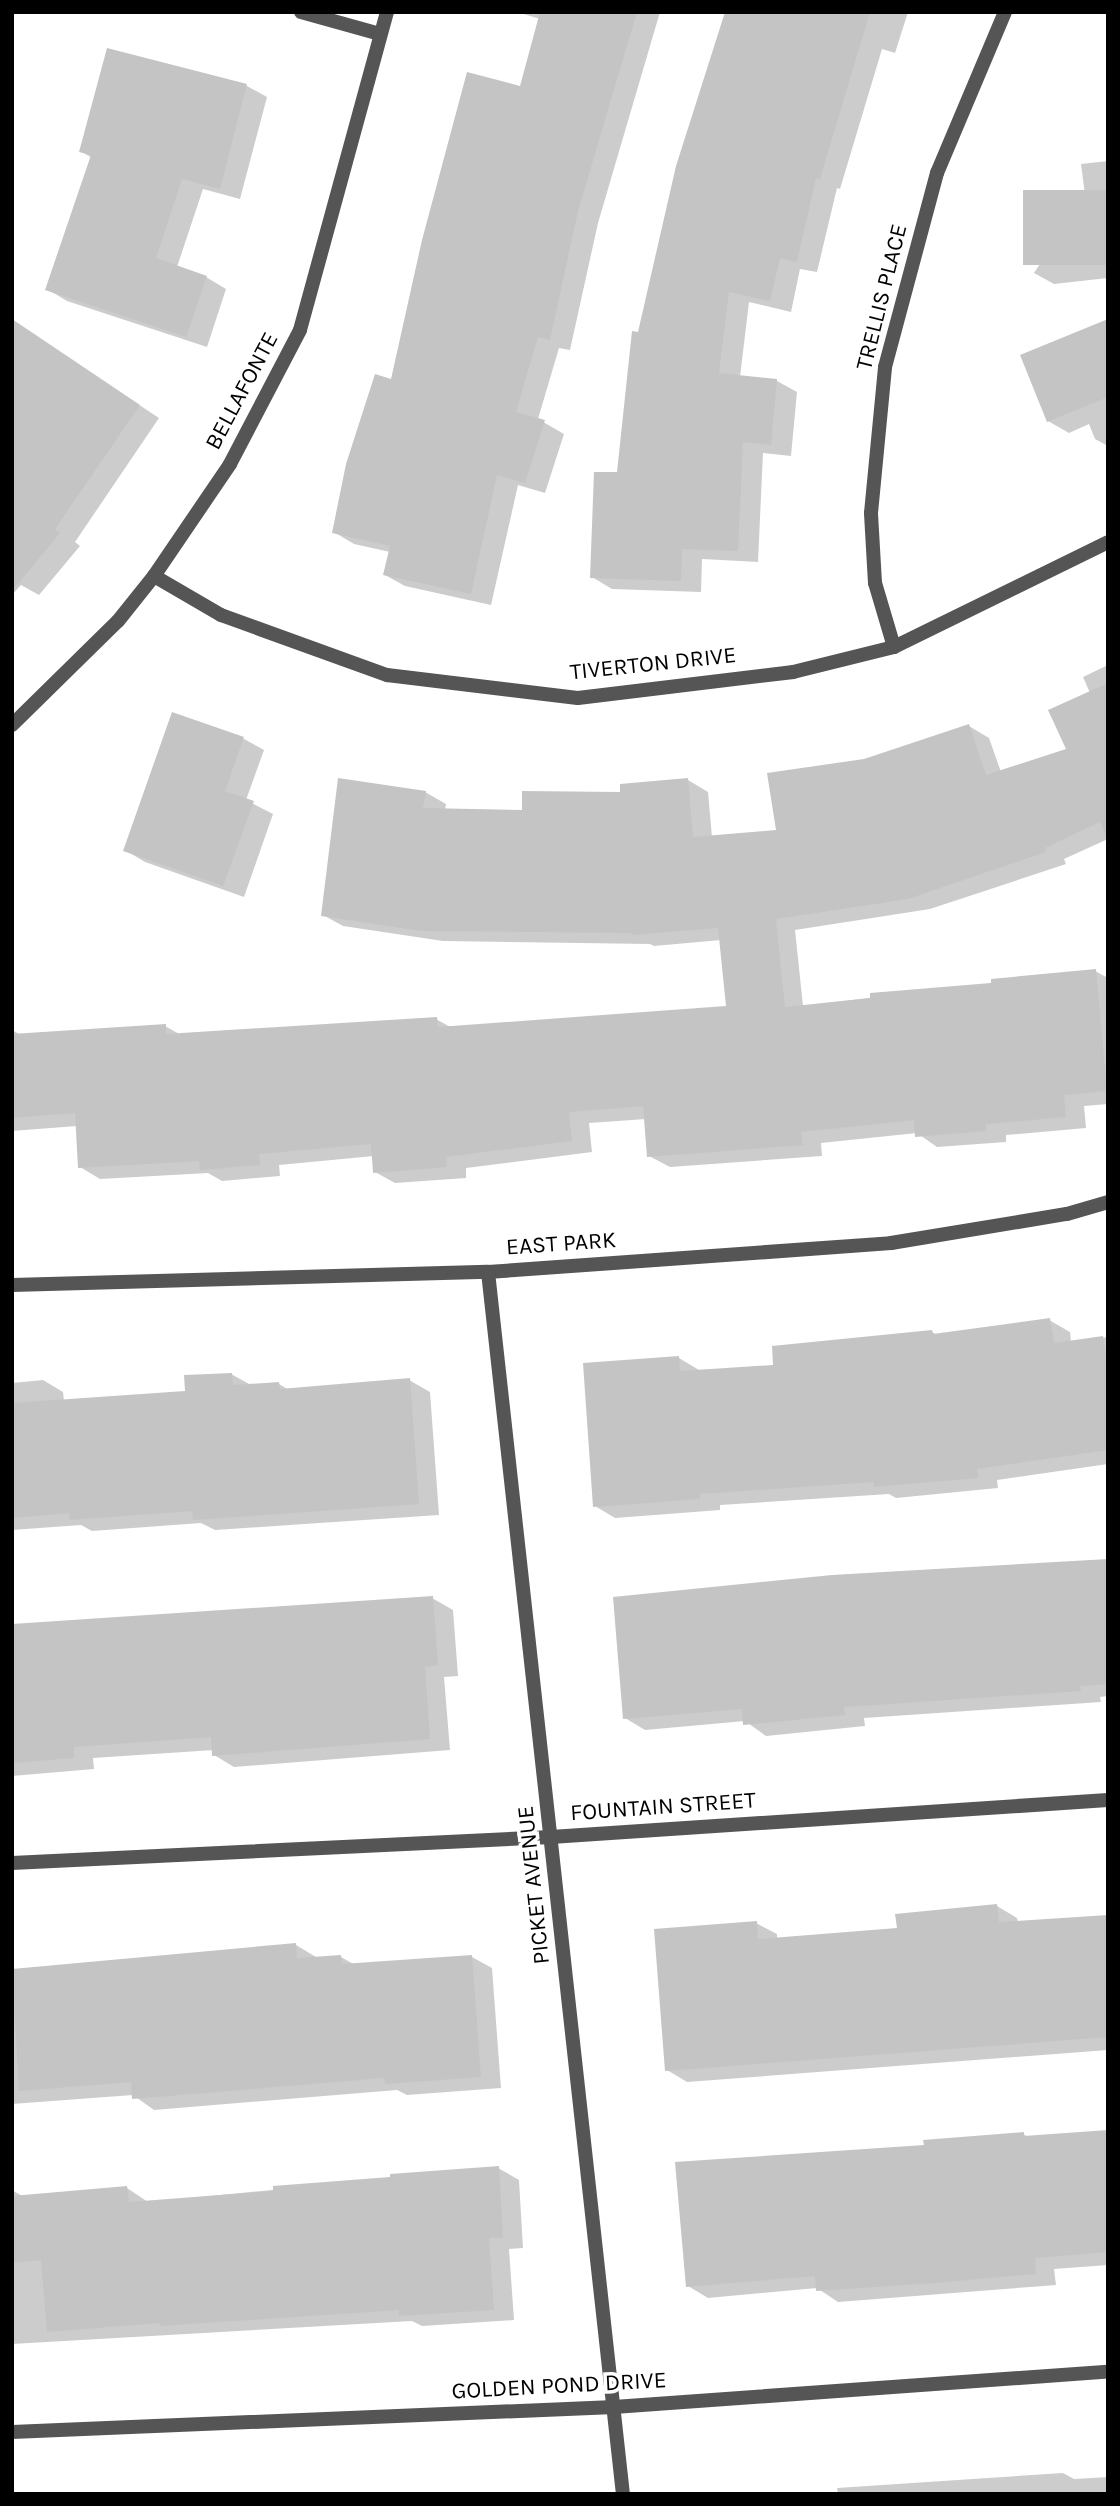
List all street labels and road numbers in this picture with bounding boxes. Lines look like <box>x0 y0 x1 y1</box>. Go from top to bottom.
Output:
street label: TRELLIS PLACE <box>851 221 913 373</box>
street label: BELLAFONTE <box>200 328 284 454</box>
street label: TIVERTON DRIVE <box>569 642 737 686</box>
street label: EAST PARK <box>505 1226 617 1262</box>
street label: FOUNTAIN STREET <box>569 1787 757 1827</box>
street label: PICKET AVENUE <box>512 1804 556 1966</box>
street label: GOLDEN POND DRIVE <box>451 2367 667 2405</box>

